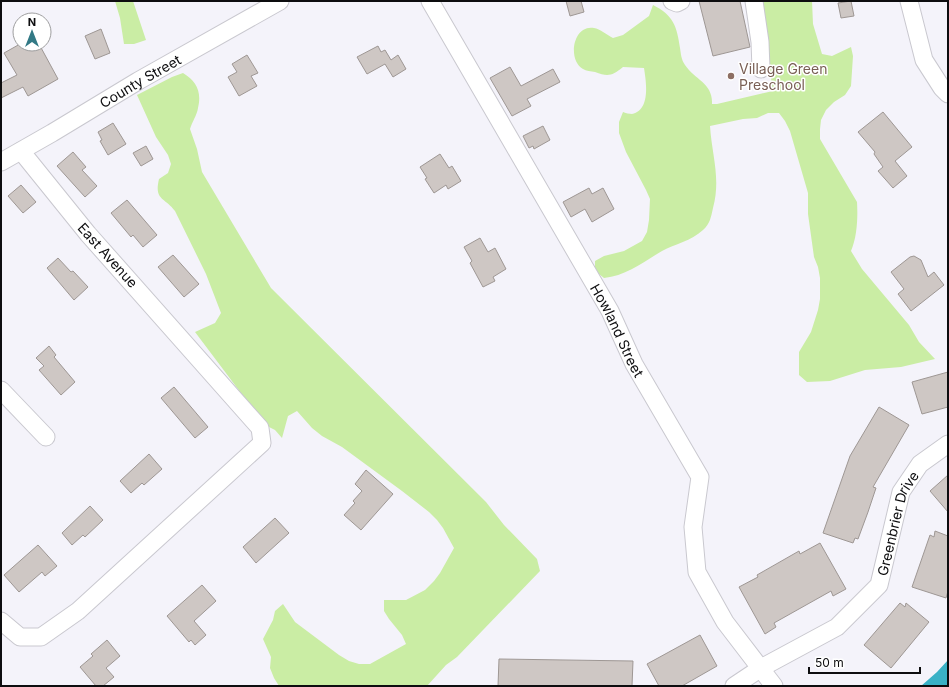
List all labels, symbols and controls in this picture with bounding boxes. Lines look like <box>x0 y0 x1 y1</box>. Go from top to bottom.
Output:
north arrow <box>12 12 52 52</box>
text: N <box>28 15 36 29</box>
street label: County Street <box>96 50 184 111</box>
place label: Village Green Preschool <box>739 60 827 93</box>
marker: Village Green Preschool <box>726 71 736 81</box>
street label: East Avenue <box>74 219 142 291</box>
street label: Howland Street <box>587 281 648 380</box>
street label: Greenbrier Drive <box>873 467 922 577</box>
scale bar <box>809 649 920 675</box>
text: 50 m <box>815 655 844 670</box>

